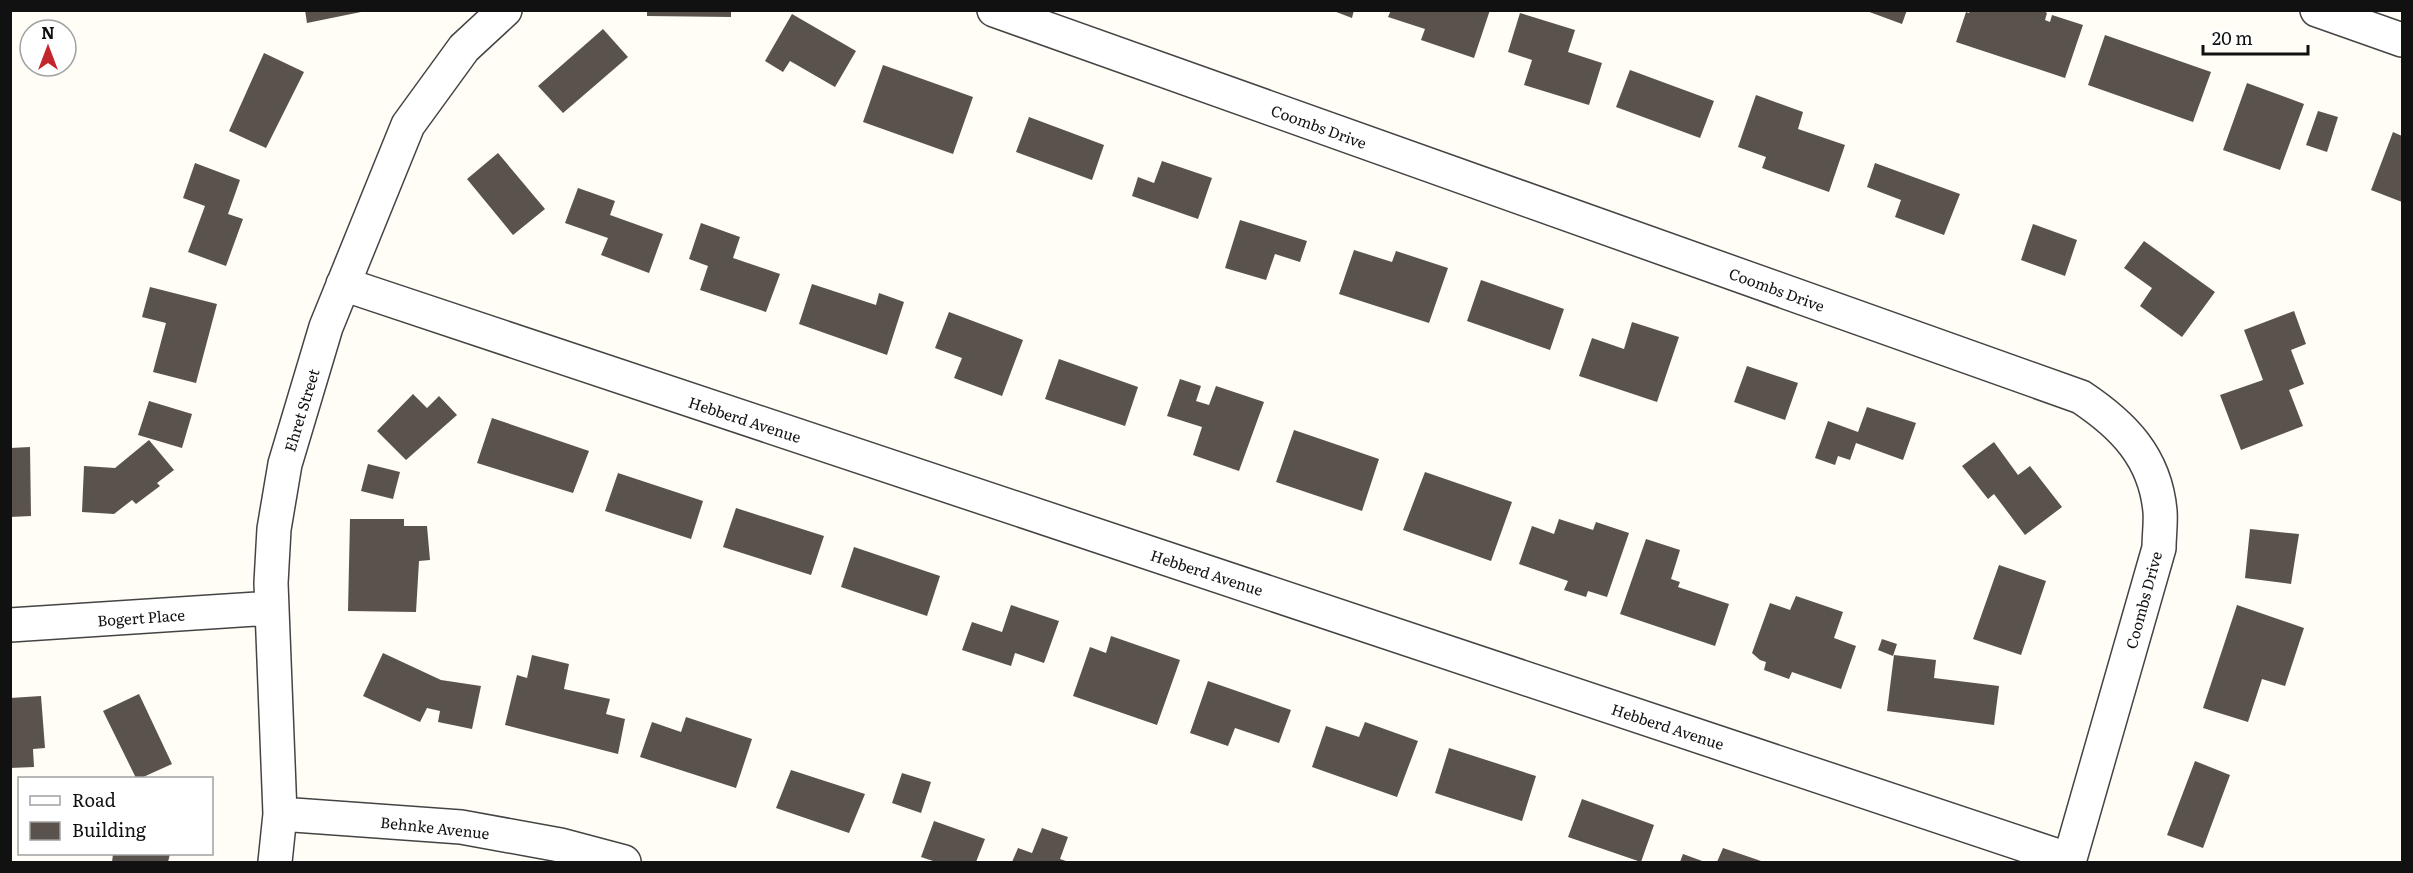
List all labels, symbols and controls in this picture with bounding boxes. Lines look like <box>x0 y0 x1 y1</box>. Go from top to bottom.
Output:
north arrow <box>18 18 78 78</box>
scale bar <box>2203 18 2308 56</box>
text: N <box>41 20 55 44</box>
text: 20 m <box>2212 24 2253 51</box>
street label: Coombs Drive <box>1268 98 1370 154</box>
street label: Coombs Drive <box>1726 261 1828 317</box>
street label: Ehret Street <box>277 366 325 454</box>
street label: Hebberd Avenue <box>686 390 804 448</box>
street label: Hebberd Avenue <box>1148 543 1266 601</box>
street label: Coombs Drive <box>2119 548 2167 651</box>
street label: Bogert Place <box>96 602 186 632</box>
street label: Hebberd Avenue <box>1609 697 1727 755</box>
legend <box>18 777 213 855</box>
text: Road <box>72 786 116 813</box>
street label: Behnke Avenue <box>379 810 491 844</box>
text: Building <box>72 816 147 843</box>

